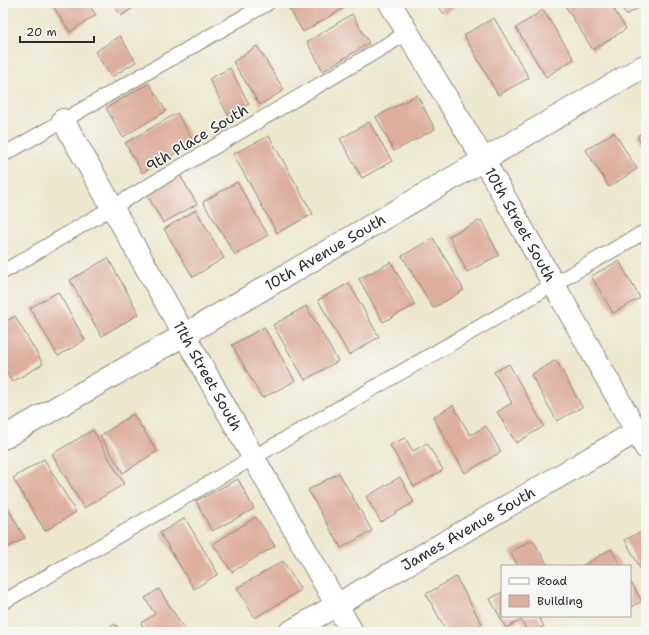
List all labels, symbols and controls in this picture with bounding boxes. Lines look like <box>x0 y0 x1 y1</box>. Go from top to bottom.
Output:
scale bar <box>20 18 94 44</box>
text: 20 m <box>26 24 57 40</box>
street label: 9th Place South <box>142 100 252 176</box>
street label: 10th Street South <box>480 164 560 285</box>
street label: 10th Avenue South <box>261 209 389 296</box>
street label: 11th Street South <box>168 317 247 435</box>
street label: James Avenue South <box>398 482 539 575</box>
legend <box>501 565 631 617</box>
text: Road <box>537 573 568 589</box>
text: Building <box>537 593 583 609</box>

